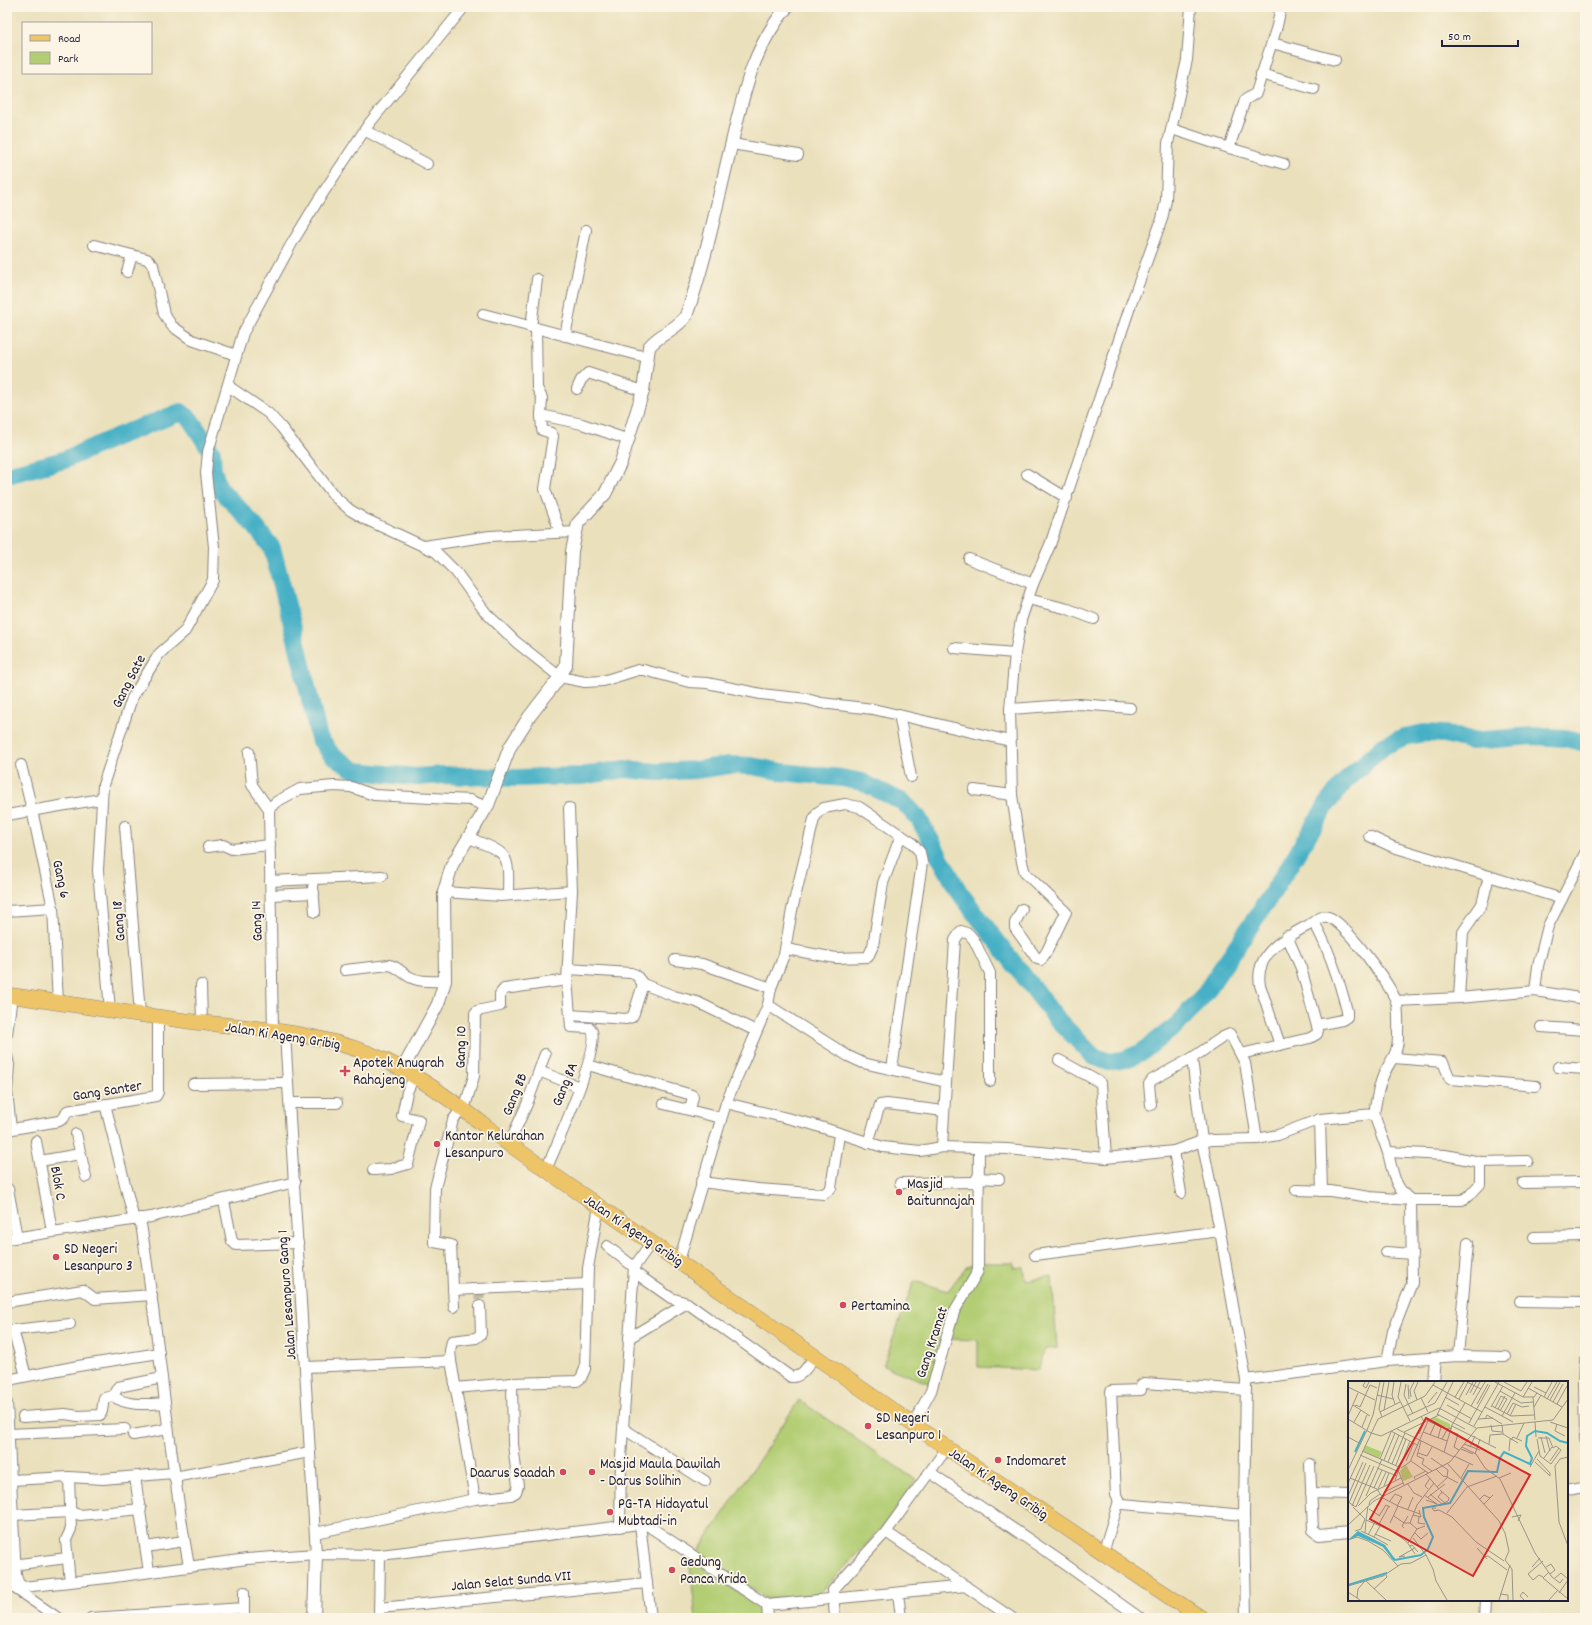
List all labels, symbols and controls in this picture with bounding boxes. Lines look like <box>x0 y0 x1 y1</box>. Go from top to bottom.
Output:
legend <box>22 22 152 74</box>
scale bar <box>1442 22 1518 48</box>
text: 50 m <box>1448 29 1471 46</box>
text: Road <box>58 31 80 48</box>
text: Park <box>58 51 79 68</box>
street label: Gang Sate <box>107 651 153 712</box>
street label: Gang 6 <box>45 858 75 901</box>
street label: Gang 18 <box>107 900 133 942</box>
street label: Gang 14 <box>246 900 270 942</box>
street label: Jalan Ki Ageng Gribig <box>223 1017 342 1057</box>
street label: Gang 10 <box>451 1025 473 1069</box>
place label: Apotek Anugrah Rahajeng <box>353 1053 444 1092</box>
street label: Gang 8A <box>547 1059 585 1110</box>
marker: Apotek Anugrah Rahajeng <box>340 1066 350 1076</box>
street label: Gang 8B <box>497 1070 534 1120</box>
street label: Gang Santer <box>71 1076 144 1108</box>
place label: Kantor Kelurahan Lesanpuro <box>445 1126 544 1165</box>
marker: Kantor Kelurahan Lesanpuro <box>432 1139 442 1149</box>
street label: Blok C <box>43 1165 71 1202</box>
place label: Masjid Baitunnajah <box>907 1174 975 1213</box>
marker: Masjid Baitunnajah <box>894 1187 904 1197</box>
street label: Jalan Ki Ageng Gribig <box>578 1190 687 1273</box>
street label: Jalan Lesanpuro Gang 1 <box>272 1229 304 1361</box>
place label: SD Negeri Lesanpuro 3 <box>64 1239 133 1278</box>
marker: SD Negeri Lesanpuro 3 <box>51 1252 61 1262</box>
place label: Pertamina <box>851 1296 911 1318</box>
marker: Pertamina <box>838 1300 848 1310</box>
street label: Gang Kramat <box>911 1304 955 1381</box>
inset map <box>1348 1381 1568 1601</box>
place label: SD Negeri Lesanpuro 1 <box>876 1408 941 1447</box>
marker: SD Negeri Lesanpuro 1 <box>863 1421 873 1431</box>
street label: Jalan Ki Ageng Gribig <box>943 1443 1052 1526</box>
place label: Indomaret <box>1006 1451 1067 1473</box>
place label: Masjid Maula Dawilah - Darus Solihin <box>600 1454 720 1493</box>
marker: Indomaret <box>993 1455 1003 1465</box>
place label: Daarus Saadah <box>470 1463 555 1485</box>
marker: Daarus Saadah <box>558 1467 568 1477</box>
marker: Masjid Maula Dawilah - Darus Solihin <box>587 1467 597 1477</box>
place label: PG-TA Hidayatul Mubtadi-in <box>618 1494 709 1533</box>
marker: PG-TA Hidayatul Mubtadi-in <box>605 1507 615 1517</box>
place label: Gedung Panca Krida <box>680 1552 748 1591</box>
marker: Gedung Panca Krida <box>667 1565 677 1575</box>
street label: Jalan Selat Sunda VII <box>450 1566 572 1598</box>

